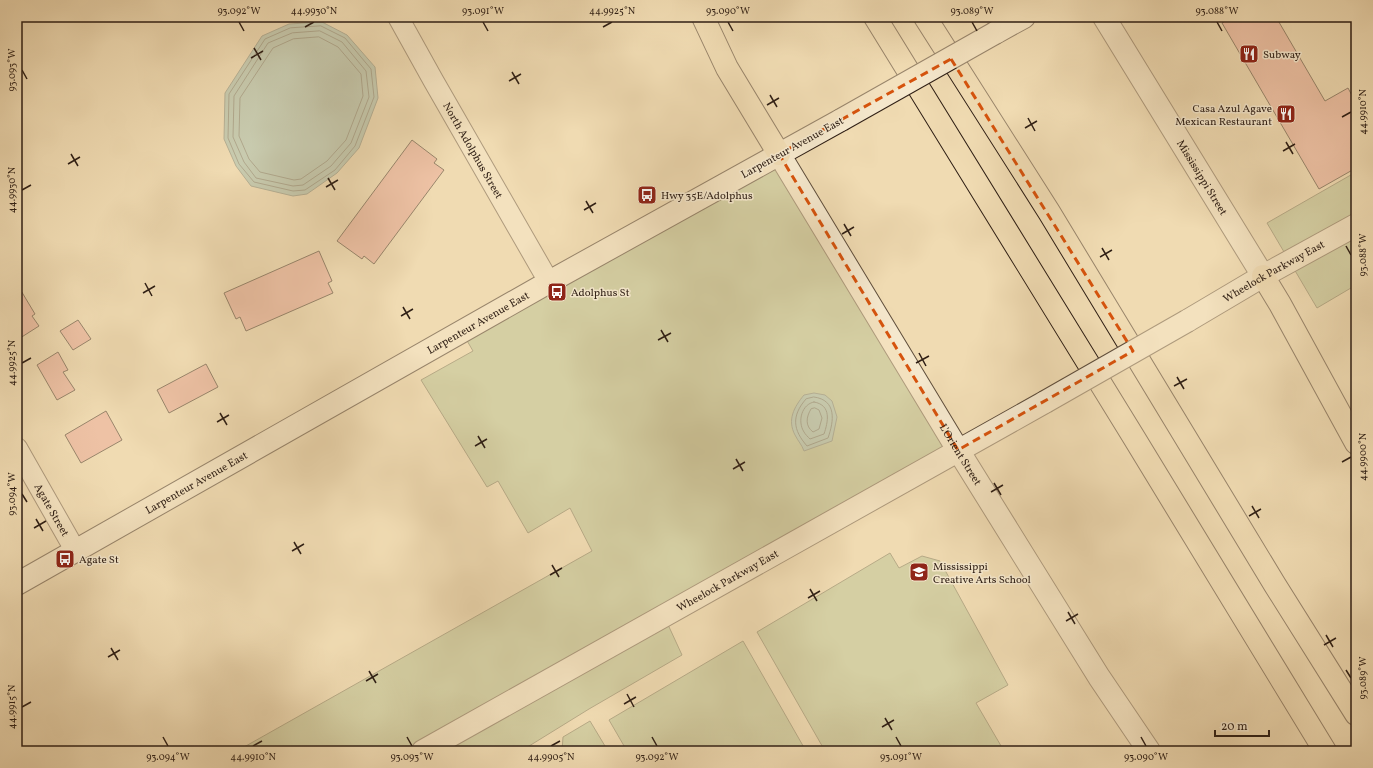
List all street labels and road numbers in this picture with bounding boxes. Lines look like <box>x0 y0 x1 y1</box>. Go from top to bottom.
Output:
street label: North Adolphus Street <box>438 100 506 202</box>
street label: Larpenteur Avenue East <box>739 114 847 183</box>
street label: Mississippi Street <box>1172 137 1230 219</box>
street label: Wheelock Parkway East <box>1221 237 1328 307</box>
street label: Larpenteur Avenue East <box>425 289 533 359</box>
street label: L'Orient Street <box>935 421 984 489</box>
street label: Larpenteur Avenue East <box>143 449 251 519</box>
street label: Agate Street <box>30 481 72 540</box>
street label: Wheelock Parkway East <box>674 547 782 616</box>

